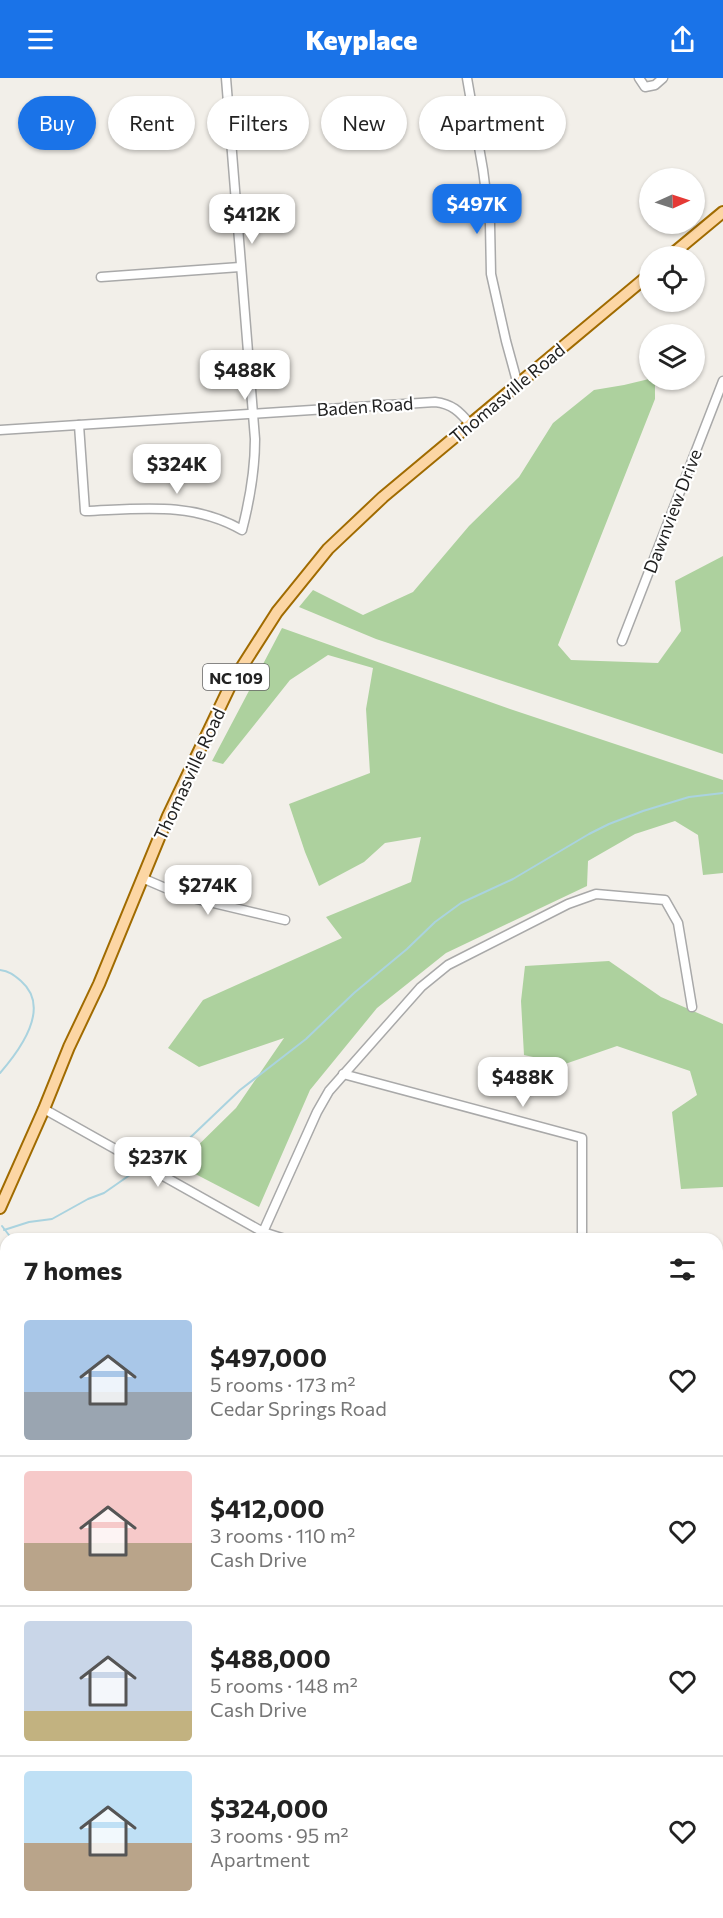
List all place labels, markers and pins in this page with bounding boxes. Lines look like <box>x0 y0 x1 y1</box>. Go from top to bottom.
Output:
pin: $497K <box>435 184 519 235</box>
pin: $412K <box>210 194 294 245</box>
pin: $488K <box>203 350 287 401</box>
pin: $324K <box>135 444 219 495</box>
pin: $274K <box>166 865 250 916</box>
pin: $488K <box>481 1057 565 1108</box>
pin: $237K <box>116 1137 200 1188</box>

